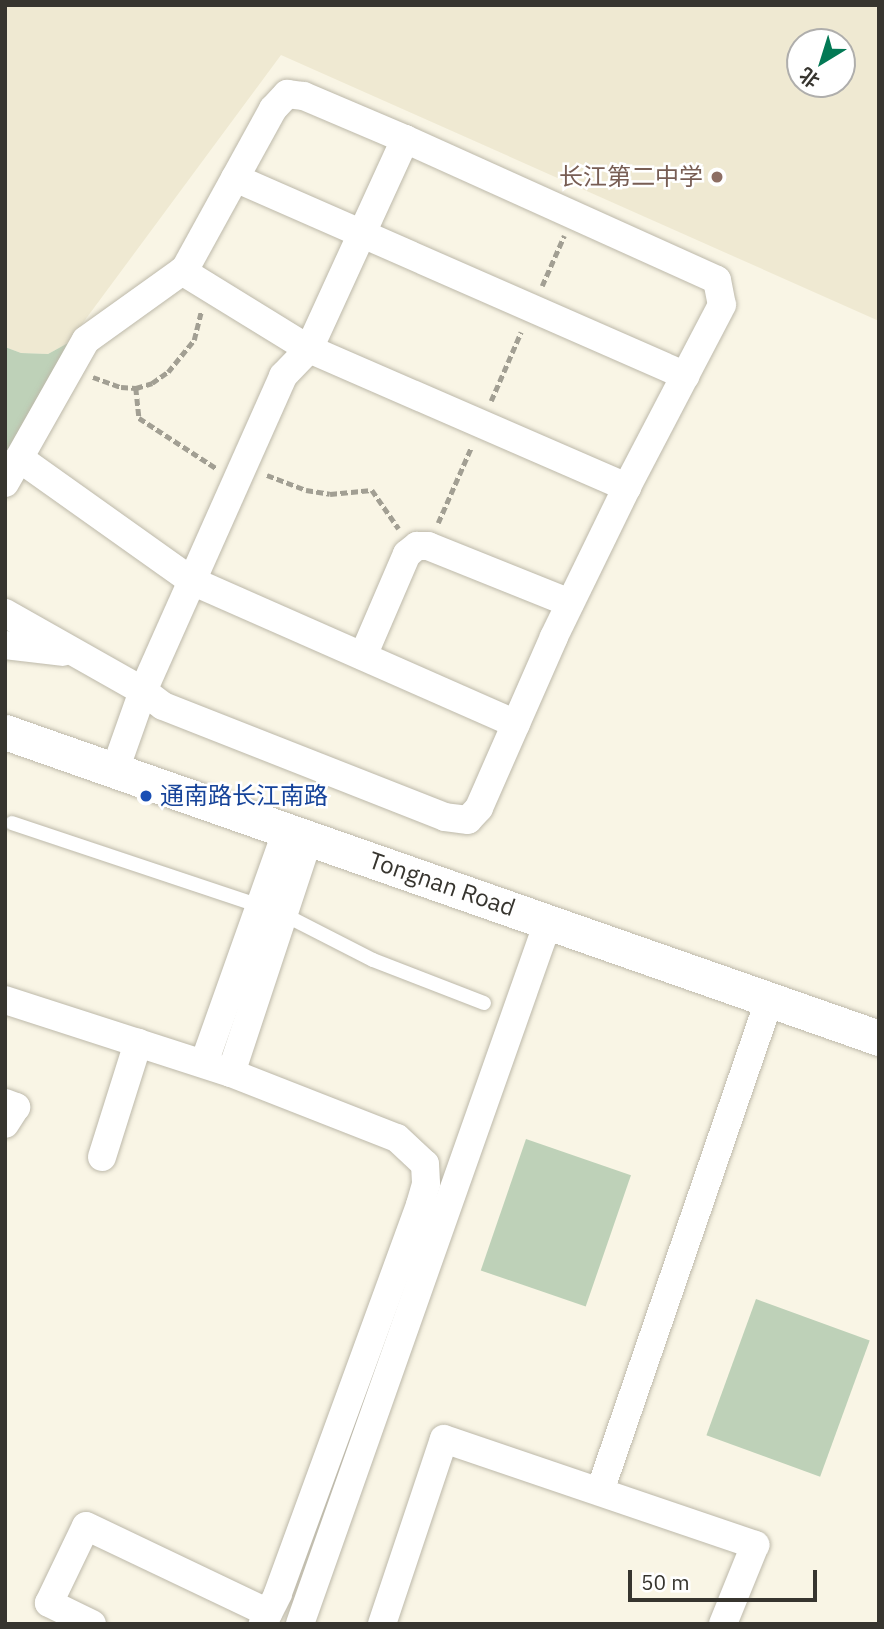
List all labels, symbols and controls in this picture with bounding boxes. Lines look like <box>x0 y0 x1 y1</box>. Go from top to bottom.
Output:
north arrow <box>786 28 856 98</box>
text: 北 <box>794 63 824 93</box>
place label: 长江第二中学 <box>559 163 703 191</box>
marker: 长江第二中学 <box>709 169 725 185</box>
place label: 通南路长江南路 <box>160 782 328 810</box>
marker: 通南路长江南路 <box>138 788 154 804</box>
street label: Tongnan Road <box>365 846 519 922</box>
scale bar <box>632 1556 821 1600</box>
text: 50 m <box>641 1568 690 1596</box>

